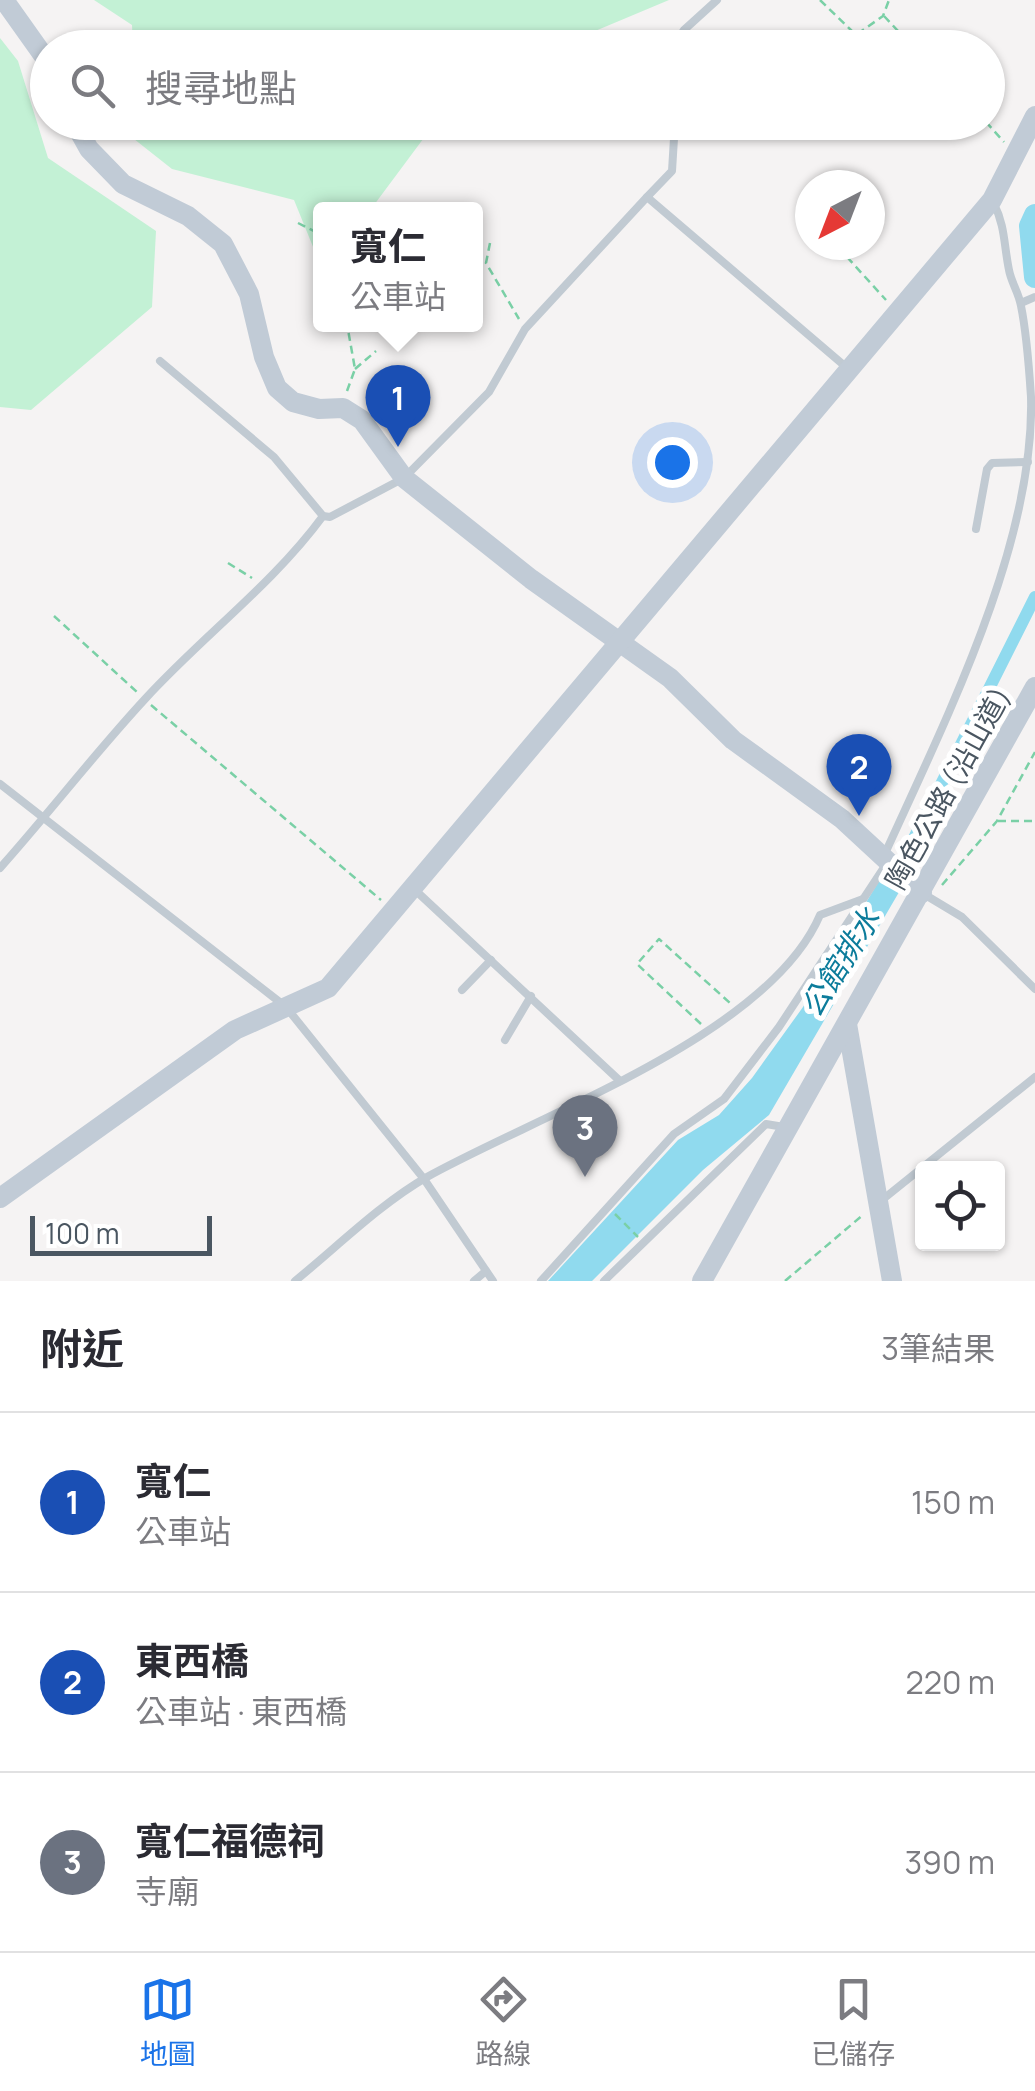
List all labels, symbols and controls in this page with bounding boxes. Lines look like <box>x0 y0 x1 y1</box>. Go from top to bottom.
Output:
search box <box>30 30 1005 140</box>
icon: search <box>65 58 120 113</box>
text: 搜尋地點 <box>145 61 297 113</box>
north arrow <box>795 170 885 260</box>
popup <box>313 202 483 332</box>
text: 寬仁 <box>350 219 426 271</box>
text: 公車站 <box>350 274 446 318</box>
pin: 1 <box>366 364 430 447</box>
your location <box>647 437 698 488</box>
street label: 陶色公路 (沿山道) <box>876 680 1018 895</box>
pin: 2 <box>826 734 892 816</box>
water label: 公館排水 <box>791 899 890 1024</box>
pin: 3 <box>552 1094 618 1177</box>
map controls <box>915 1161 1005 1251</box>
button: locate <box>915 1161 1005 1251</box>
scale bar <box>30 1211 212 1256</box>
text: 100 m <box>45 1214 119 1252</box>
text: 附近 <box>40 1319 124 1377</box>
text: 3筆結果 <box>881 1326 995 1370</box>
text: 寬仁 <box>135 1454 211 1506</box>
text: 1 <box>65 1480 80 1524</box>
text: 150 m <box>911 1480 995 1524</box>
text: 公車站 <box>135 1509 231 1553</box>
text: 東西橋 <box>135 1634 249 1686</box>
text: 2 <box>63 1660 82 1704</box>
text: 220 m <box>905 1660 995 1704</box>
text: 公車站 · 東西橋 <box>135 1689 347 1733</box>
text: 寬仁福德祠 <box>135 1814 325 1866</box>
text: 3 <box>63 1840 82 1884</box>
text: 390 m <box>904 1840 995 1884</box>
text: 寺廟 <box>135 1869 199 1913</box>
tab: 地圖 <box>140 1972 196 2072</box>
tab: 路線 <box>475 1972 531 2072</box>
tab: 已儲存 <box>811 1972 895 2072</box>

